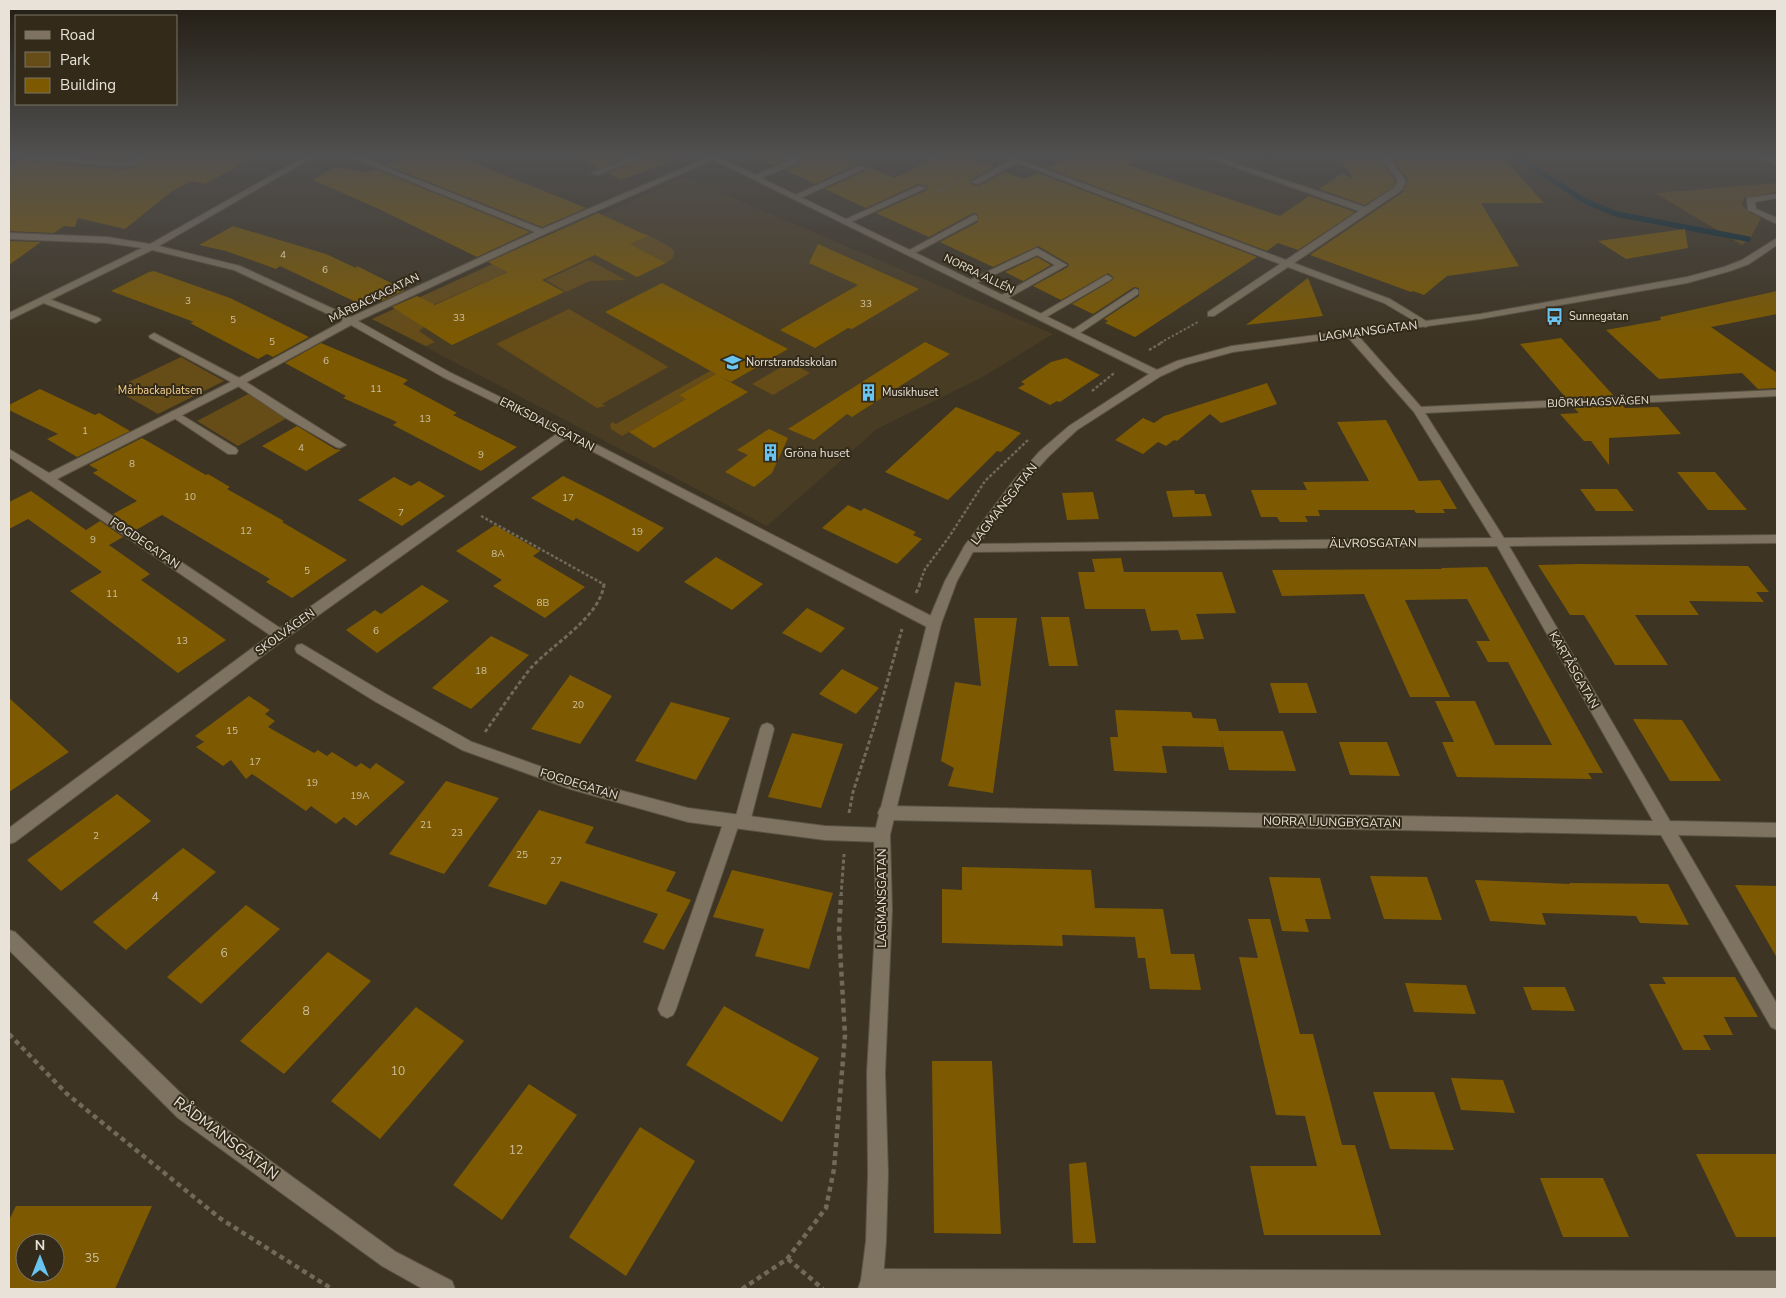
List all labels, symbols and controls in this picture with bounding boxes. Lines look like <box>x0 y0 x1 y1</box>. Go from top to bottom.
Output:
legend <box>15 15 178 105</box>
text: Road <box>60 25 95 45</box>
text: Park <box>60 50 90 70</box>
text: Building <box>60 75 116 95</box>
house number: 4 <box>280 248 286 262</box>
street label: NORRA ALLÉN <box>941 250 1017 298</box>
house number: 6 <box>322 263 328 277</box>
street label: MÅRBACKAGATAN <box>326 269 422 326</box>
house number: 3 <box>185 294 191 308</box>
house number: 33 <box>860 297 872 311</box>
bus stop icon: Sunnegatan <box>1545 306 1565 326</box>
place label: Sunnegatan <box>1569 309 1629 324</box>
house number: 33 <box>453 311 465 325</box>
house number: 5 <box>230 313 236 327</box>
street label: LAGMANSGATAN <box>1318 317 1418 345</box>
house number: 5 <box>269 335 275 349</box>
school or university icon: Norrstrandsskolan <box>722 352 742 372</box>
house number: 6 <box>323 354 329 368</box>
place label: Norrstrandsskolan <box>746 355 837 370</box>
house number: 11 <box>370 382 382 396</box>
building icon: Musikhuset <box>858 382 878 402</box>
park label: Mårbackaplatsen <box>118 383 202 398</box>
place label: Musikhuset <box>882 385 938 400</box>
street label: ERIKSDALSGATAN <box>497 393 597 455</box>
street label: BJÖRKHAGSVÄGEN <box>1547 393 1649 411</box>
house number: 13 <box>419 412 431 426</box>
house number: 1 <box>82 424 88 438</box>
house number: 4 <box>298 441 304 455</box>
building icon: Gröna huset <box>760 443 780 463</box>
place label: Gröna huset <box>784 445 851 461</box>
house number: 9 <box>478 448 484 462</box>
house number: 8 <box>129 457 135 471</box>
street label: LAGMANSGATAN <box>967 460 1041 548</box>
house number: 10 <box>184 490 196 504</box>
house number: 17 <box>562 491 574 505</box>
house number: 7 <box>398 506 404 520</box>
street label: FOGDEGATAN <box>107 514 183 572</box>
house number: 12 <box>240 524 252 538</box>
house number: 19 <box>631 525 643 539</box>
house number: 9 <box>90 533 96 547</box>
street label: ÄLVROSGATAN <box>1329 534 1417 552</box>
house number: 8A <box>491 547 505 561</box>
house number: 5 <box>304 564 310 578</box>
house number: 11 <box>106 587 118 601</box>
house number: 8B <box>537 596 550 610</box>
street label: SKOLVÄGEN <box>252 605 318 659</box>
house number: 6 <box>373 624 379 638</box>
street label: KARTÅSGATAN <box>1545 629 1603 711</box>
house number: 13 <box>176 634 188 648</box>
house number: 18 <box>475 664 487 678</box>
house number: 20 <box>572 698 584 712</box>
house number: 15 <box>226 724 238 738</box>
house number: 17 <box>249 755 261 769</box>
street label: FOGDEGATAN <box>538 765 620 803</box>
house number: 19 <box>306 776 318 790</box>
house number: 19A <box>350 789 370 803</box>
street label: NORRA LJUNGBYGATAN <box>1263 813 1401 831</box>
house number: 21 <box>420 818 432 832</box>
house number: 23 <box>451 826 463 840</box>
house number: 2 <box>93 829 99 843</box>
house number: 25 <box>516 848 528 862</box>
street label: LAGMANSGATAN <box>874 848 890 948</box>
house number: 27 <box>550 854 562 868</box>
house number: 4 <box>151 889 159 905</box>
house number: 6 <box>220 945 228 961</box>
house number: 8 <box>302 1003 310 1019</box>
house number: 10 <box>391 1063 405 1079</box>
street label: RÅDMANSGATAN <box>169 1091 283 1184</box>
house number: 12 <box>509 1142 523 1158</box>
north arrow <box>15 1233 65 1283</box>
text: N <box>35 1236 45 1255</box>
house number: 35 <box>85 1250 99 1266</box>

